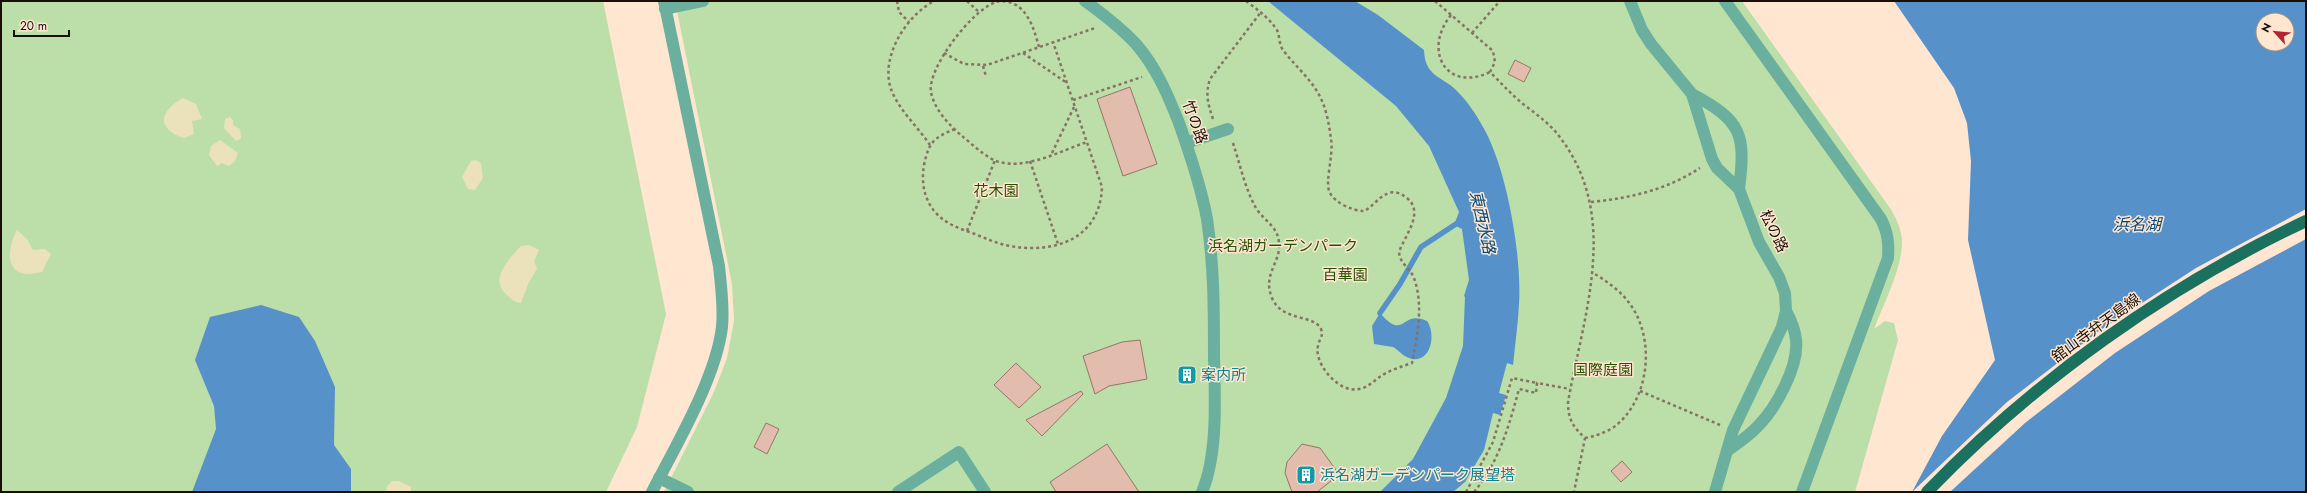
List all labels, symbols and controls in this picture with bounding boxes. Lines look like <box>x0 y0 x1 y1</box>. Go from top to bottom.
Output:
scale bar <box>14 12 69 38</box>
north arrow <box>2255 12 2295 52</box>
text: 20 m <box>20 17 47 35</box>
text: N <box>2257 20 2275 35</box>
street label: 竹の路 <box>1177 97 1213 147</box>
park label: 花木園 <box>973 180 1019 202</box>
water label: 東西水路 <box>1464 188 1501 258</box>
street label: 松の路 <box>1754 206 1794 256</box>
water label: 浜名湖 <box>2113 213 2164 236</box>
park label: 浜名湖ガーデンパーク <box>1208 235 1358 257</box>
park label: 百華園 <box>1322 264 1368 286</box>
street label: 舘山寺弁天島線 <box>2047 288 2145 368</box>
park label: 国際庭園 <box>1573 359 1633 381</box>
building icon: 案内所 <box>1176 364 1198 386</box>
place label: 案内所 <box>1201 364 1246 386</box>
building icon: 浜名湖ガーデンパーク展望塔 <box>1295 464 1317 486</box>
place label: 浜名湖ガーデンパーク展望塔 <box>1320 464 1515 486</box>

